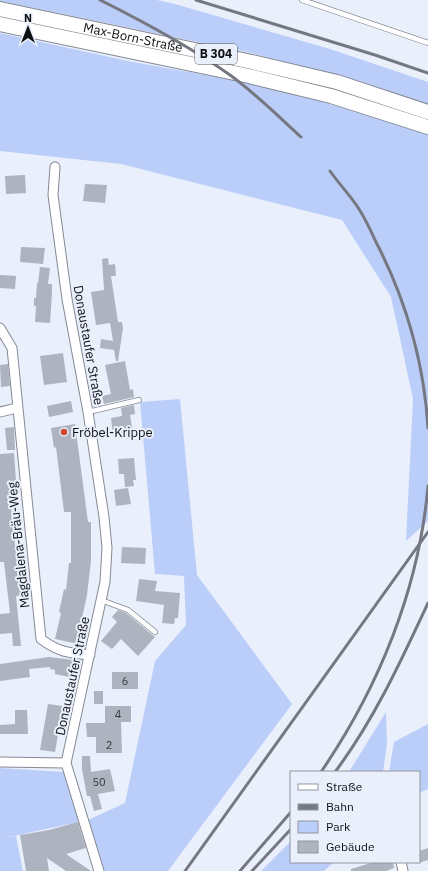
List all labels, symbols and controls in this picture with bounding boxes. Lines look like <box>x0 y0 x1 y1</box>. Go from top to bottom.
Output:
north arrow <box>8 8 48 48</box>
text: N <box>24 11 32 25</box>
street label: Max-Born-Straße <box>82 19 184 56</box>
road number: B 304 <box>195 44 237 64</box>
street label: Donaustaufer Straße <box>70 284 107 406</box>
place label: Fröbel-Krippe <box>72 424 153 441</box>
marker: Fröbel-Krippe <box>59 427 69 437</box>
street label: Magdalena-Bräu-Weg <box>3 481 34 609</box>
street label: Donaustaufer Straße <box>52 615 93 737</box>
house number: 6 <box>122 674 128 688</box>
house number: 4 <box>115 707 122 721</box>
house number: 2 <box>106 738 112 752</box>
legend <box>290 771 420 863</box>
house number: 50 <box>92 775 106 789</box>
text: Straße <box>326 779 363 794</box>
text: Bahn <box>326 799 354 814</box>
text: Park <box>326 819 351 834</box>
text: Gebäude <box>326 839 375 854</box>

